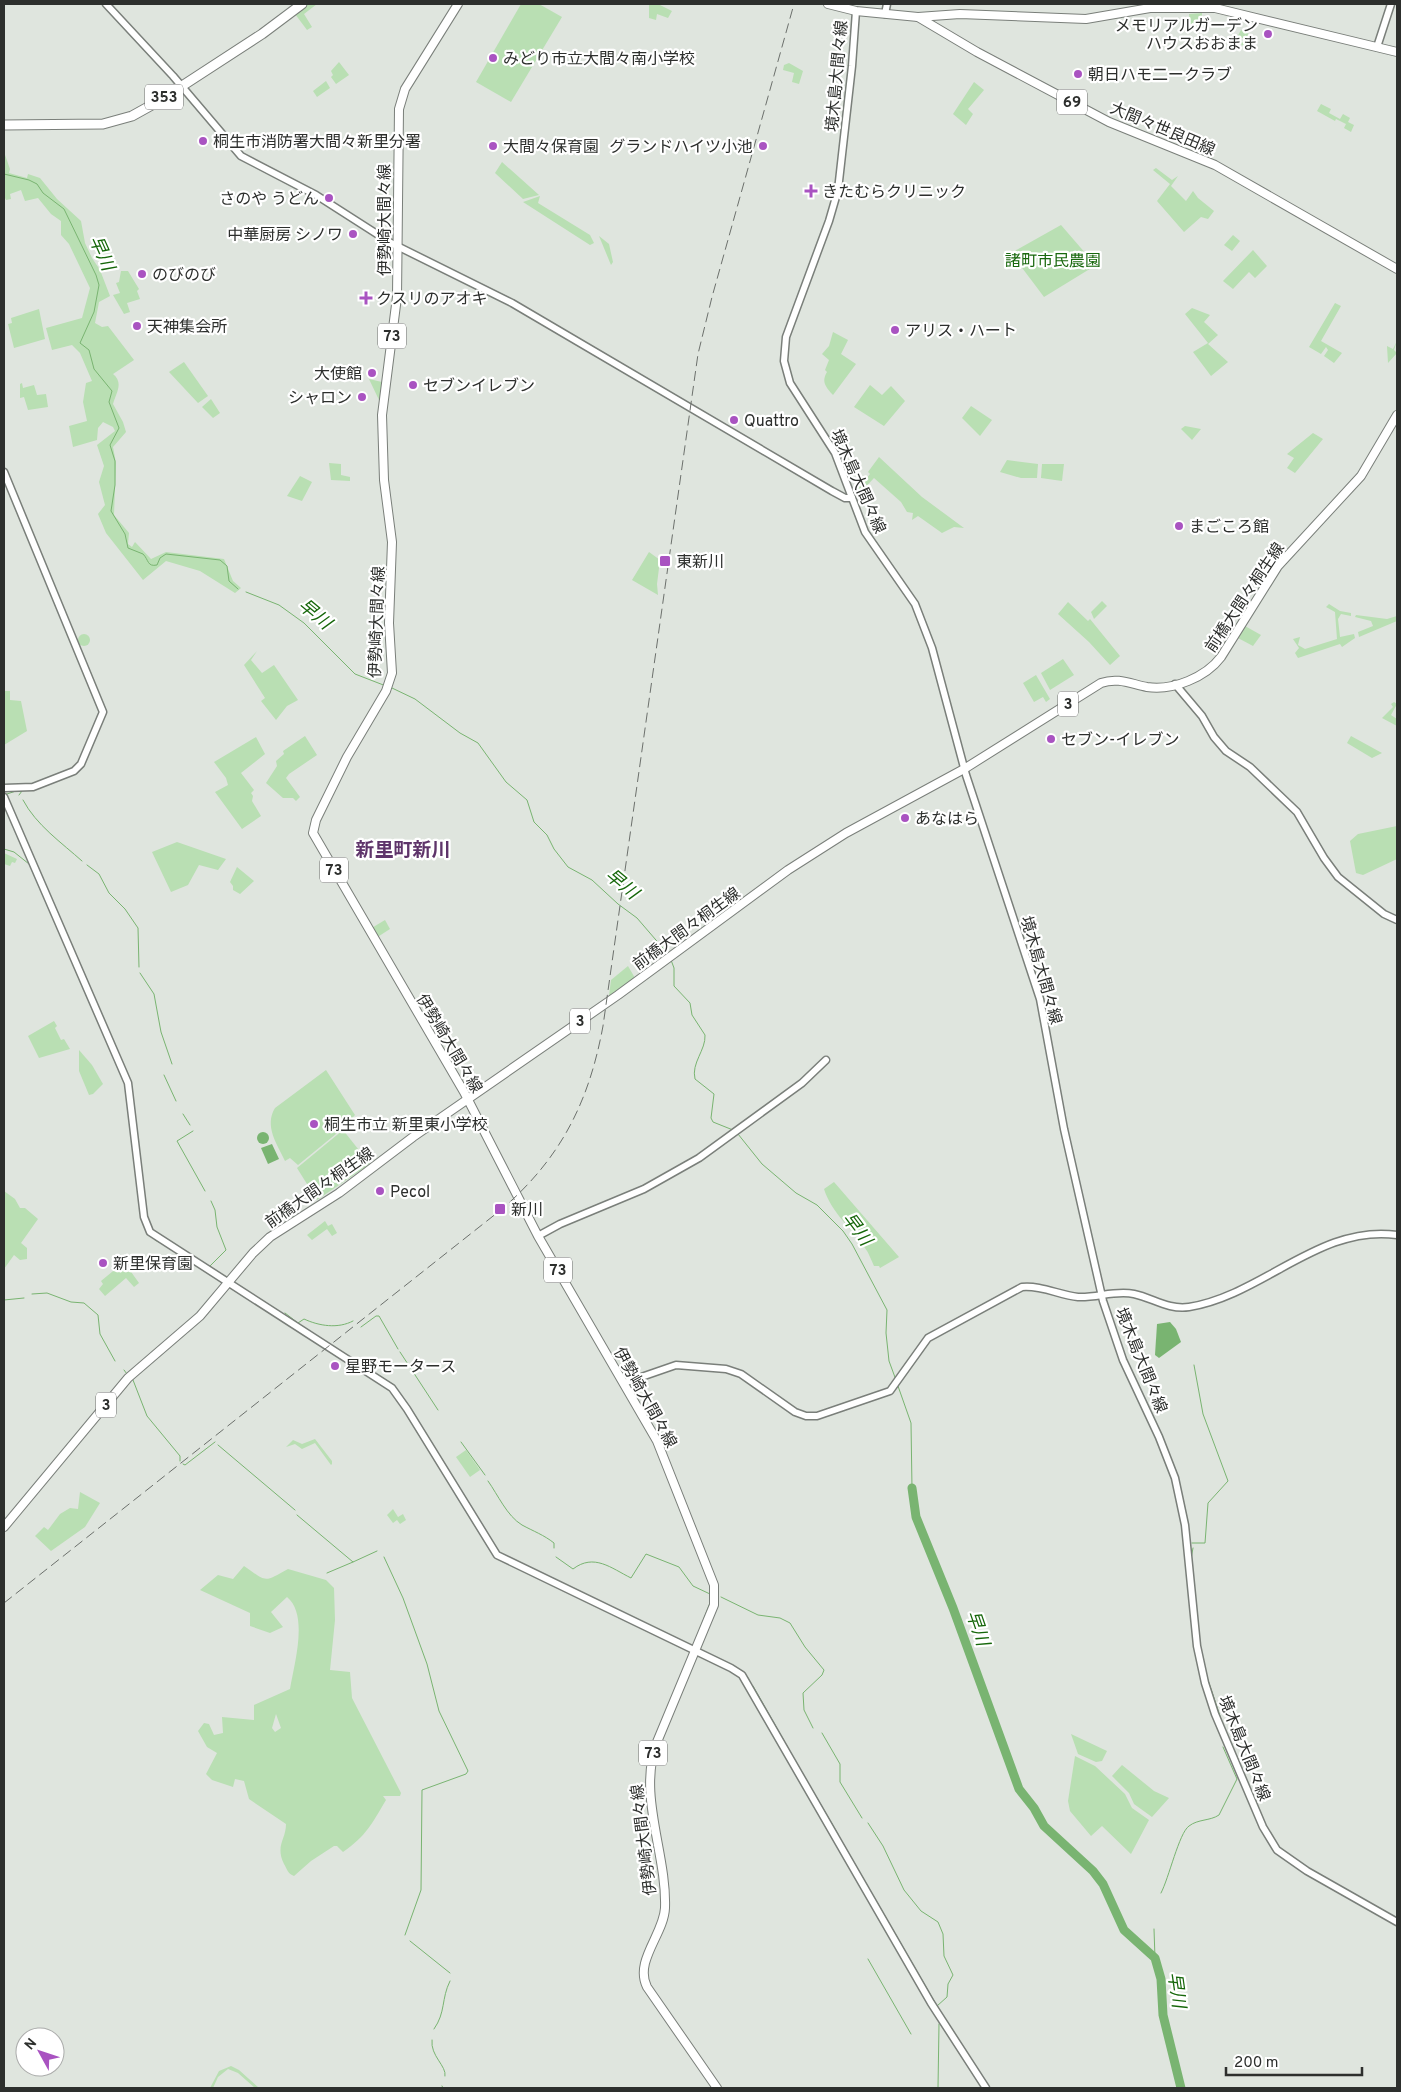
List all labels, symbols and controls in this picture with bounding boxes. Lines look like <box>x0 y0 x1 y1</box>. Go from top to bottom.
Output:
place label: メモリアルガーデン ハウスおおまま <box>1115 17 1258 55</box>
street label: 境木島大間々線 <box>823 20 853 133</box>
marker: メモリアルガーデン ハウスおおまま <box>1262 28 1274 40</box>
place label: みどり市立大間々南小学校 <box>503 50 695 70</box>
marker: みどり市立大間々南小学校 <box>487 52 499 64</box>
place label: 朝日ハモ二ークラブ <box>1088 66 1232 86</box>
marker: 朝日ハモ二ークラブ <box>1072 68 1084 80</box>
road number: 353 <box>145 84 183 110</box>
road number: 69 <box>1057 90 1087 114</box>
street label: 大間々世良田線 <box>1107 99 1218 161</box>
place label: 桐生市消防署大間々新里分署 <box>213 133 421 153</box>
marker: 桐生市消防署大間々新里分署 <box>197 135 209 147</box>
place label: 大間々保育園 <box>503 138 599 158</box>
place label: グランドハイツ小池 <box>609 138 753 158</box>
marker: 大間々保育園 <box>487 140 499 152</box>
marker: グランドハイツ小池 <box>757 140 769 152</box>
street label: 伊勢崎大間々線 <box>376 164 396 276</box>
place label: きたむらクリニック <box>822 183 966 203</box>
marker: きたむらクリニック <box>804 184 818 198</box>
place label: さのや うどん <box>219 190 319 210</box>
marker: さのや うどん <box>323 192 335 204</box>
place label: 中華厨房 シノワ <box>227 226 343 246</box>
marker: 中華厨房 シノワ <box>347 228 359 240</box>
water label: 早川 <box>83 232 119 277</box>
park label: 諸町市民農園 <box>1005 252 1101 272</box>
place label: のびのび <box>152 266 216 286</box>
marker: のびのび <box>136 268 148 280</box>
place label: クスリのアオキ <box>376 290 488 310</box>
marker: クスリのアオキ <box>360 292 372 304</box>
place label: 天神集会所 <box>147 318 227 338</box>
marker: 天神集会所 <box>131 320 143 332</box>
place label: アリス・ハート <box>905 322 1017 342</box>
road number: 73 <box>378 324 406 348</box>
marker: アリス・ハート <box>889 324 901 336</box>
place label: 大使館 <box>314 365 362 385</box>
marker: 大使館 <box>366 367 378 379</box>
place label: セブンイレブン <box>423 377 535 397</box>
marker: セブンイレブン <box>407 379 419 391</box>
place label: シャロン <box>288 389 352 409</box>
marker: シャロン <box>356 391 368 403</box>
place label: Quattro <box>744 412 799 432</box>
marker: Quattro <box>728 414 740 426</box>
street label: 境木島大間々線 <box>825 427 889 537</box>
place label: まごころ館 <box>1189 518 1269 538</box>
marker: まごころ館 <box>1173 520 1185 532</box>
street label: 前橋大間々桐生線 <box>1202 539 1290 657</box>
place label: 東新川 <box>676 553 724 573</box>
marker: 東新川 <box>658 554 672 568</box>
street label: 伊勢崎大間々線 <box>366 566 390 678</box>
water label: 早川 <box>293 595 337 637</box>
road number: 3 <box>1058 692 1078 716</box>
place label: セブン-イレブン <box>1061 731 1179 751</box>
marker: セブン-イレブン <box>1045 733 1057 745</box>
place label: あなはら <box>915 810 979 830</box>
marker: あなはら <box>899 812 911 824</box>
district label: 新里町新川 <box>355 839 451 863</box>
road number: 73 <box>320 858 348 882</box>
water label: 早川 <box>600 865 644 907</box>
street label: 前橋大間々桐生線 <box>630 884 745 975</box>
street label: 境木島大間々線 <box>1015 914 1065 1027</box>
street label: 伊勢崎大間々線 <box>411 991 486 1097</box>
road number: 3 <box>570 1008 590 1034</box>
place label: 桐生市立 新里東小学校 <box>324 1116 488 1136</box>
marker: 桐生市立 新里東小学校 <box>308 1118 320 1130</box>
street label: 前橋大間々桐生線 <box>262 1144 378 1234</box>
place label: Pecol <box>390 1183 430 1203</box>
marker: Pecol <box>374 1185 386 1197</box>
place label: 新川 <box>511 1201 543 1221</box>
marker: 新川 <box>493 1202 507 1216</box>
water label: 早川 <box>836 1209 877 1253</box>
place label: 新里保育園 <box>113 1255 193 1275</box>
marker: 新里保育園 <box>97 1257 109 1269</box>
road number: 73 <box>544 1258 572 1282</box>
street label: 境木島大間々線 <box>1110 1305 1170 1416</box>
street label: 伊勢崎大間々線 <box>608 1344 680 1452</box>
place label: 星野モータース <box>345 1358 456 1378</box>
marker: 星野モータース <box>329 1360 341 1372</box>
road number: 3 <box>96 1392 116 1418</box>
water label: 早川 <box>960 1608 994 1651</box>
street label: 境木島大間々線 <box>1213 1693 1273 1804</box>
road number: 73 <box>639 1740 667 1766</box>
street label: 伊勢崎大間々線 <box>628 1783 662 1897</box>
water label: 早川 <box>1162 1971 1190 2012</box>
north arrow <box>15 2027 65 2077</box>
text: N <box>21 2035 41 2054</box>
scale bar <box>1226 2044 1362 2076</box>
text: 200 m <box>1234 2054 1279 2073</box>

